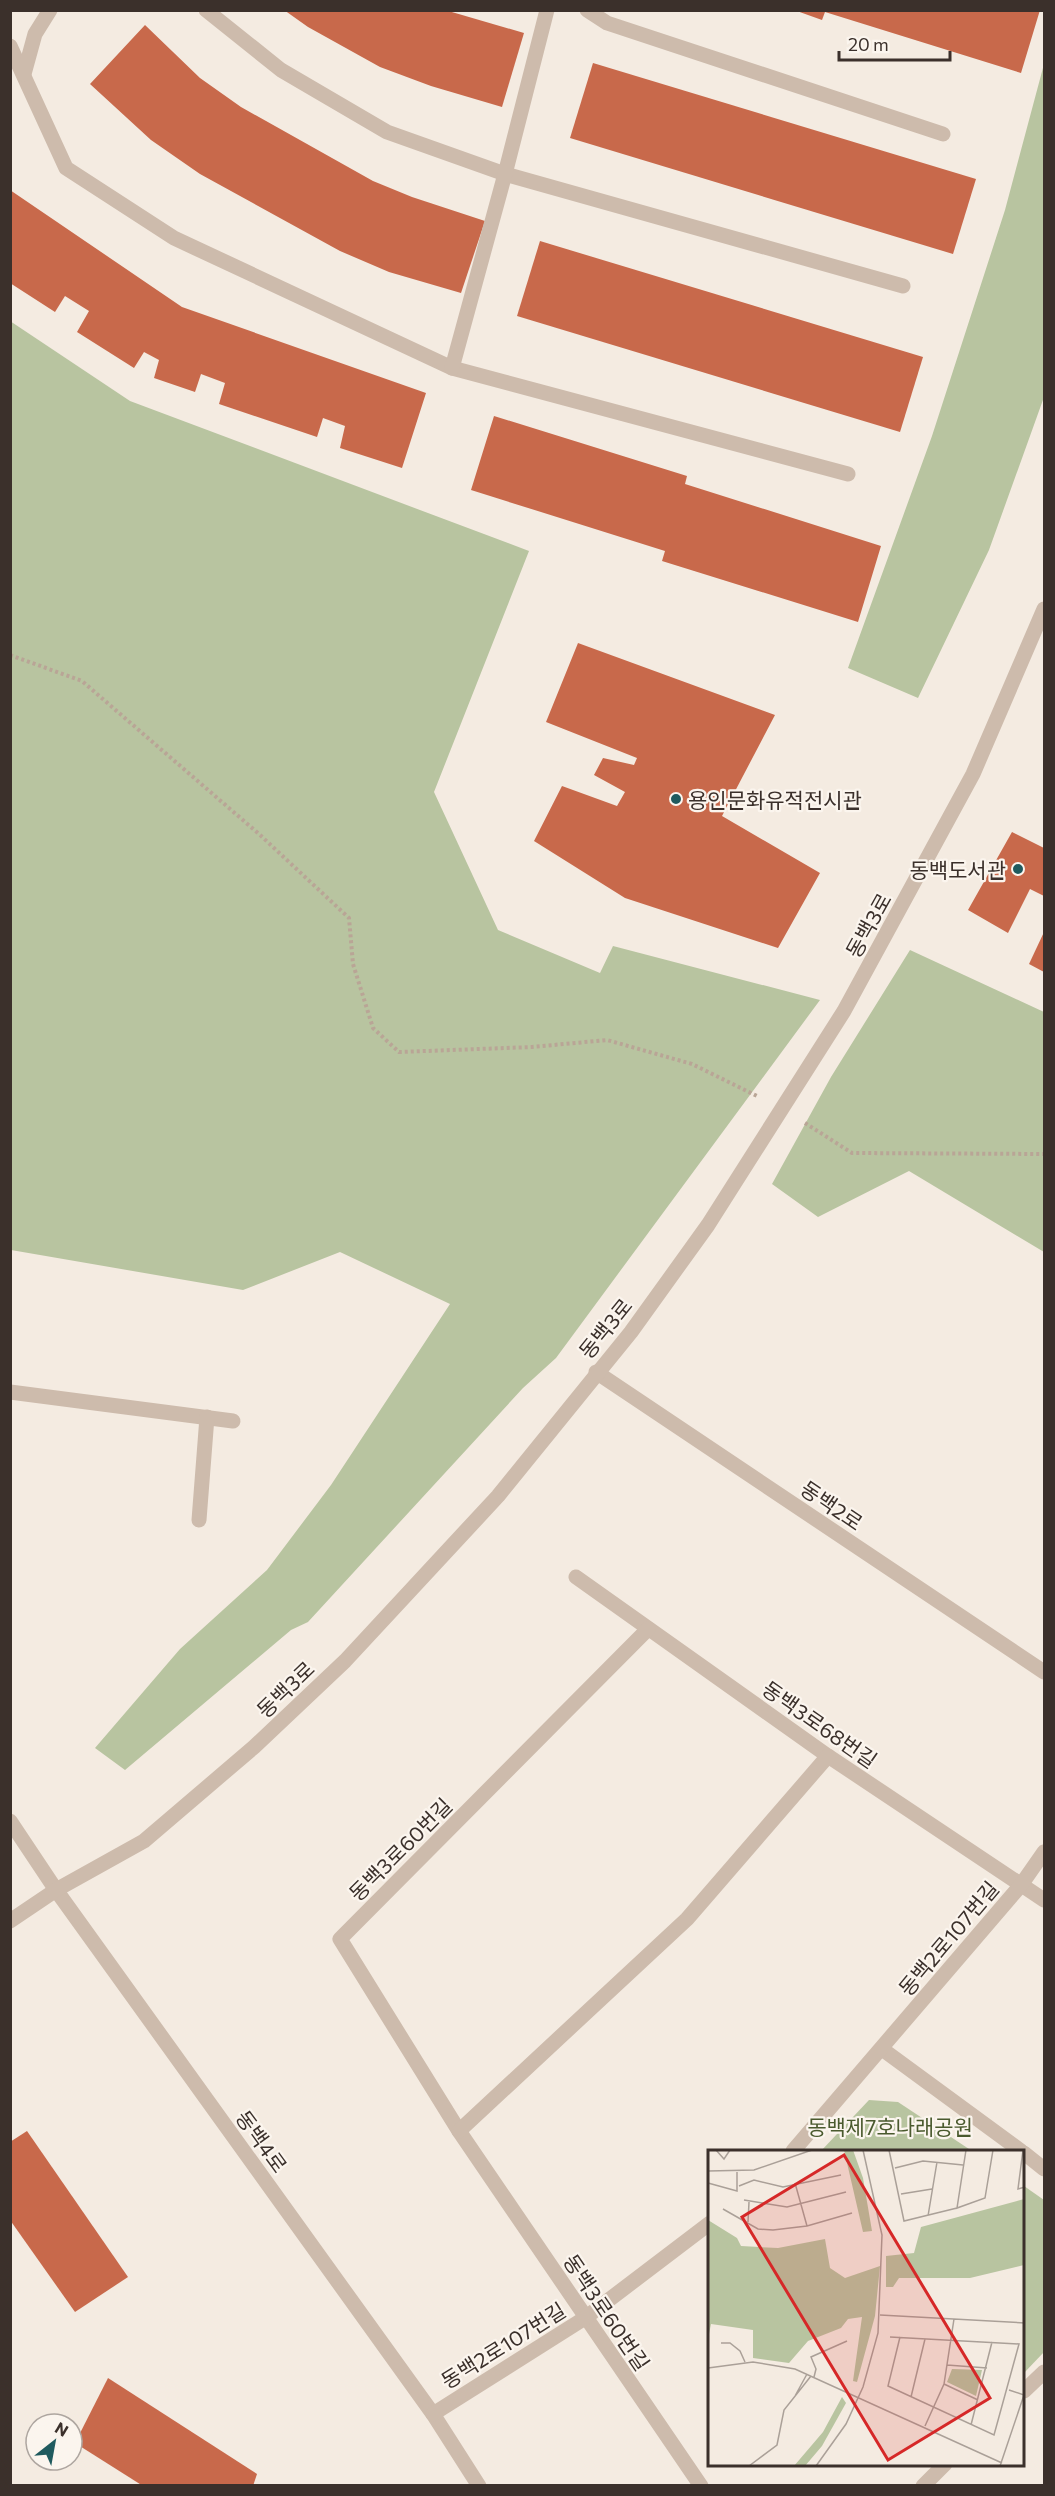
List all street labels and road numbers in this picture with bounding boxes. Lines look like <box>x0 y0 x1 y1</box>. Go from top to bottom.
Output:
street label: 동백3로 <box>840 888 896 962</box>
street label: 동백3로 <box>573 1293 637 1363</box>
street label: 동백2로 <box>796 1475 868 1535</box>
street label: 동백3로 <box>251 1656 319 1722</box>
street label: 동백3로68번길 <box>758 1675 882 1773</box>
street label: 동백3로60번길 <box>343 1792 457 1906</box>
street label: 동백2로107번길 <box>893 1876 1003 2000</box>
street label: 동백4로 <box>231 2105 293 2177</box>
street label: 동백3로60번길 <box>559 2249 655 2375</box>
street label: 동백2로107번길 <box>436 2297 570 2393</box>

